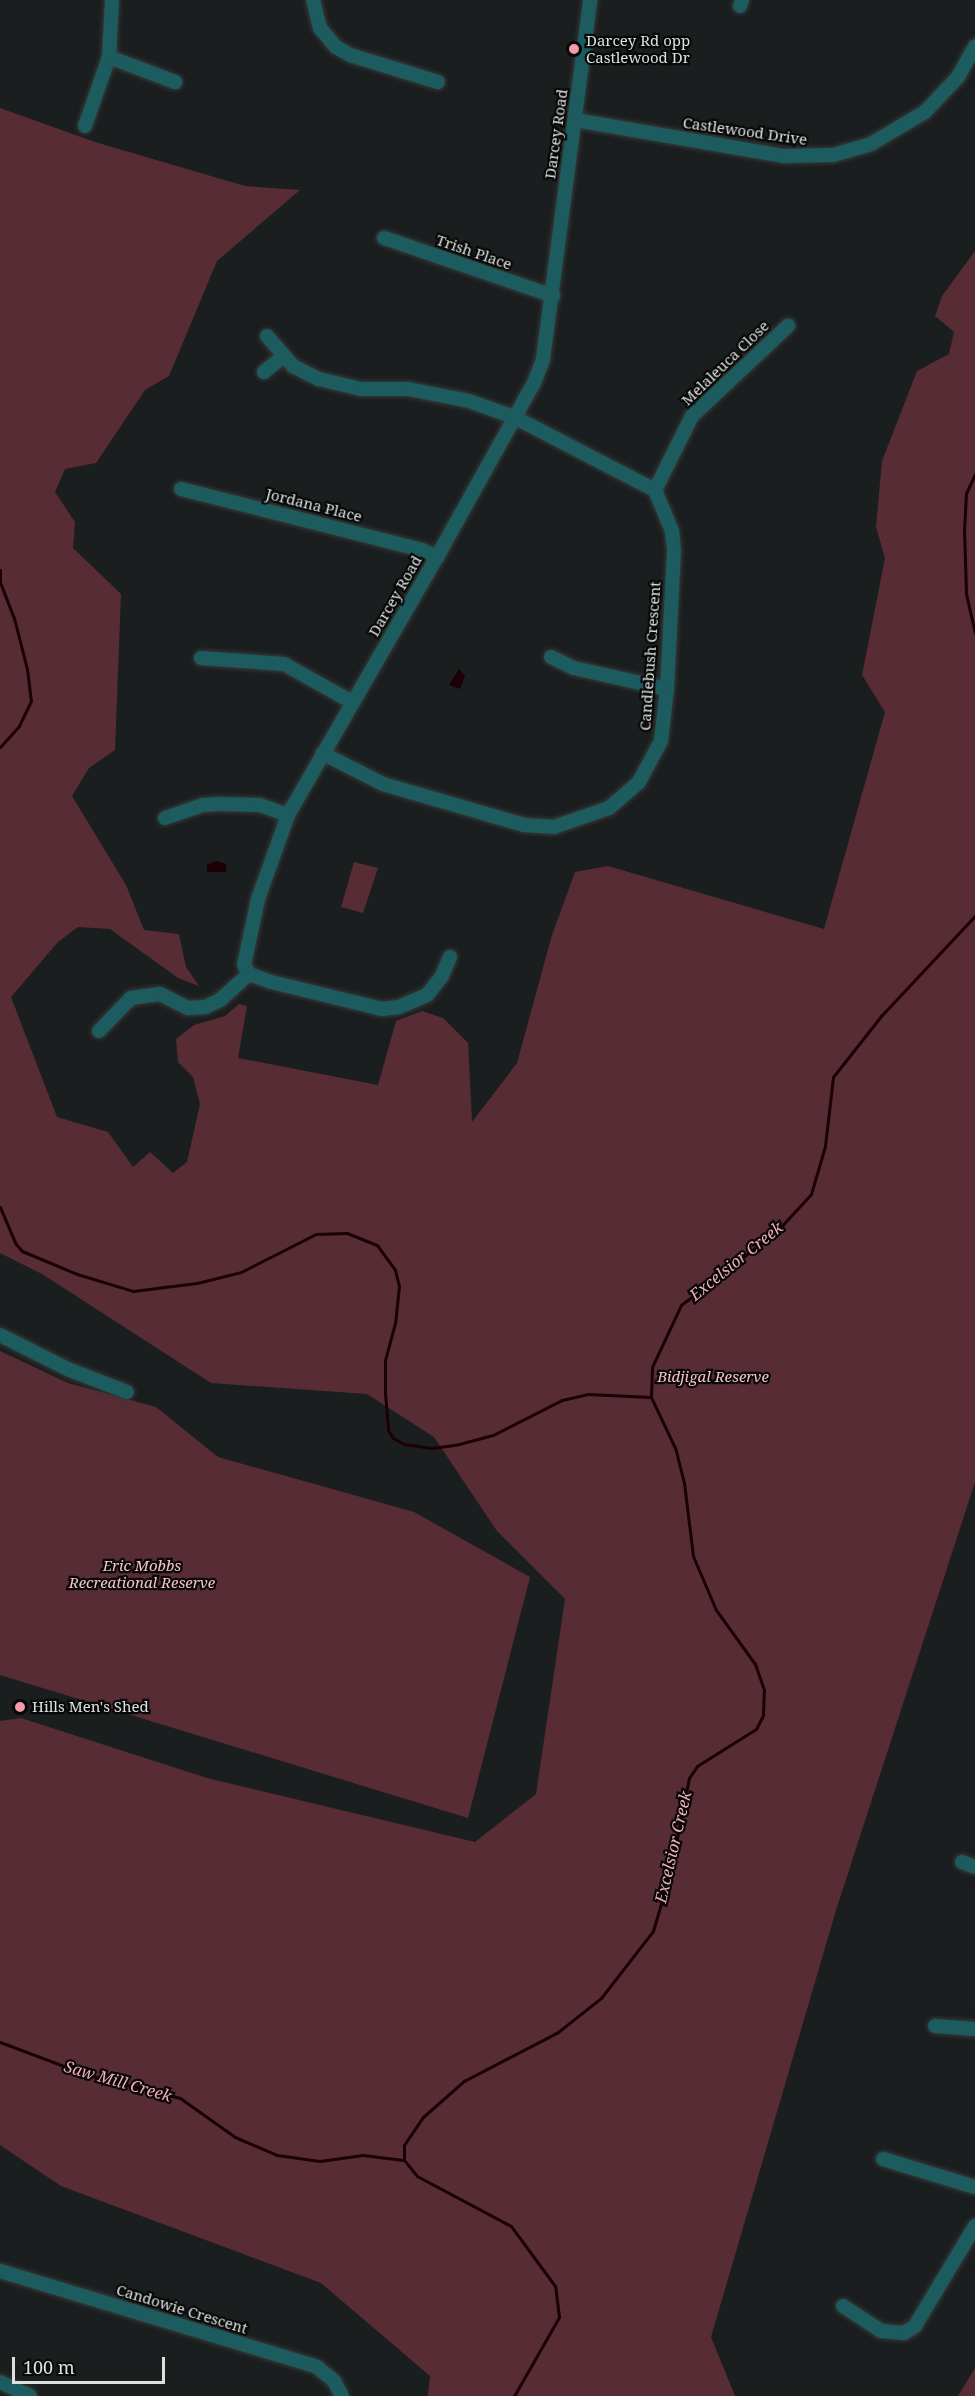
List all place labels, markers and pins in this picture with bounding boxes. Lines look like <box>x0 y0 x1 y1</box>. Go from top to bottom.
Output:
place label: Darcey Rd opp Castlewood Dr <box>586 31 690 66</box>
marker: Darcey Rd opp Castlewood Dr <box>567 42 581 56</box>
place label: Hills Men's Shed <box>32 1698 149 1716</box>
marker: Hills Men's Shed <box>13 1700 27 1714</box>

